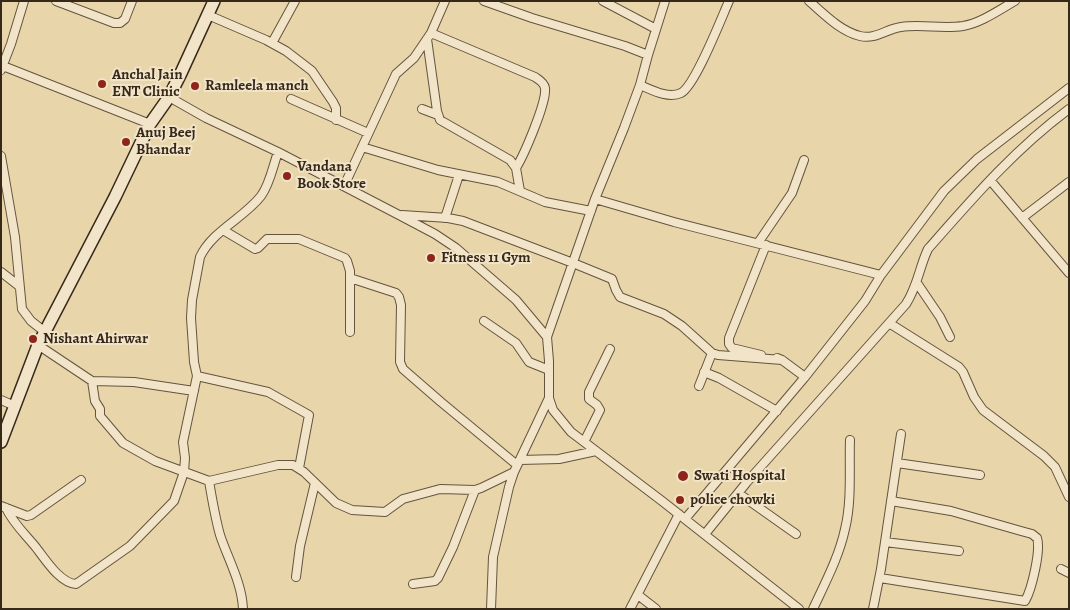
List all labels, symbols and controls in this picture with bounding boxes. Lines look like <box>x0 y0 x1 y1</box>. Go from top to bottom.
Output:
place label: Anchal Jain ENT Clinic <box>112 66 183 101</box>
place label: Ramleela manch <box>205 77 309 95</box>
marker: Anchal Jain ENT Clinic <box>96 78 108 90</box>
marker: Ramleela manch <box>189 80 201 92</box>
place label: Anuj Beej Bhandar <box>136 124 196 159</box>
marker: Anuj Beej Bhandar <box>120 136 132 148</box>
place label: Vandana Book Store <box>297 158 366 193</box>
marker: Vandana Book Store <box>281 170 293 182</box>
place label: Fitness 11 Gym <box>441 249 531 267</box>
marker: Fitness 11 Gym <box>425 252 437 264</box>
place label: Nishant Ahirwar <box>43 330 148 348</box>
marker: Nishant Ahirwar <box>27 333 39 345</box>
place label: Swati Hospital <box>694 467 785 485</box>
marker: Swati Hospital <box>676 469 690 483</box>
place label: police chowki <box>690 491 775 509</box>
marker: police chowki <box>674 494 686 506</box>

